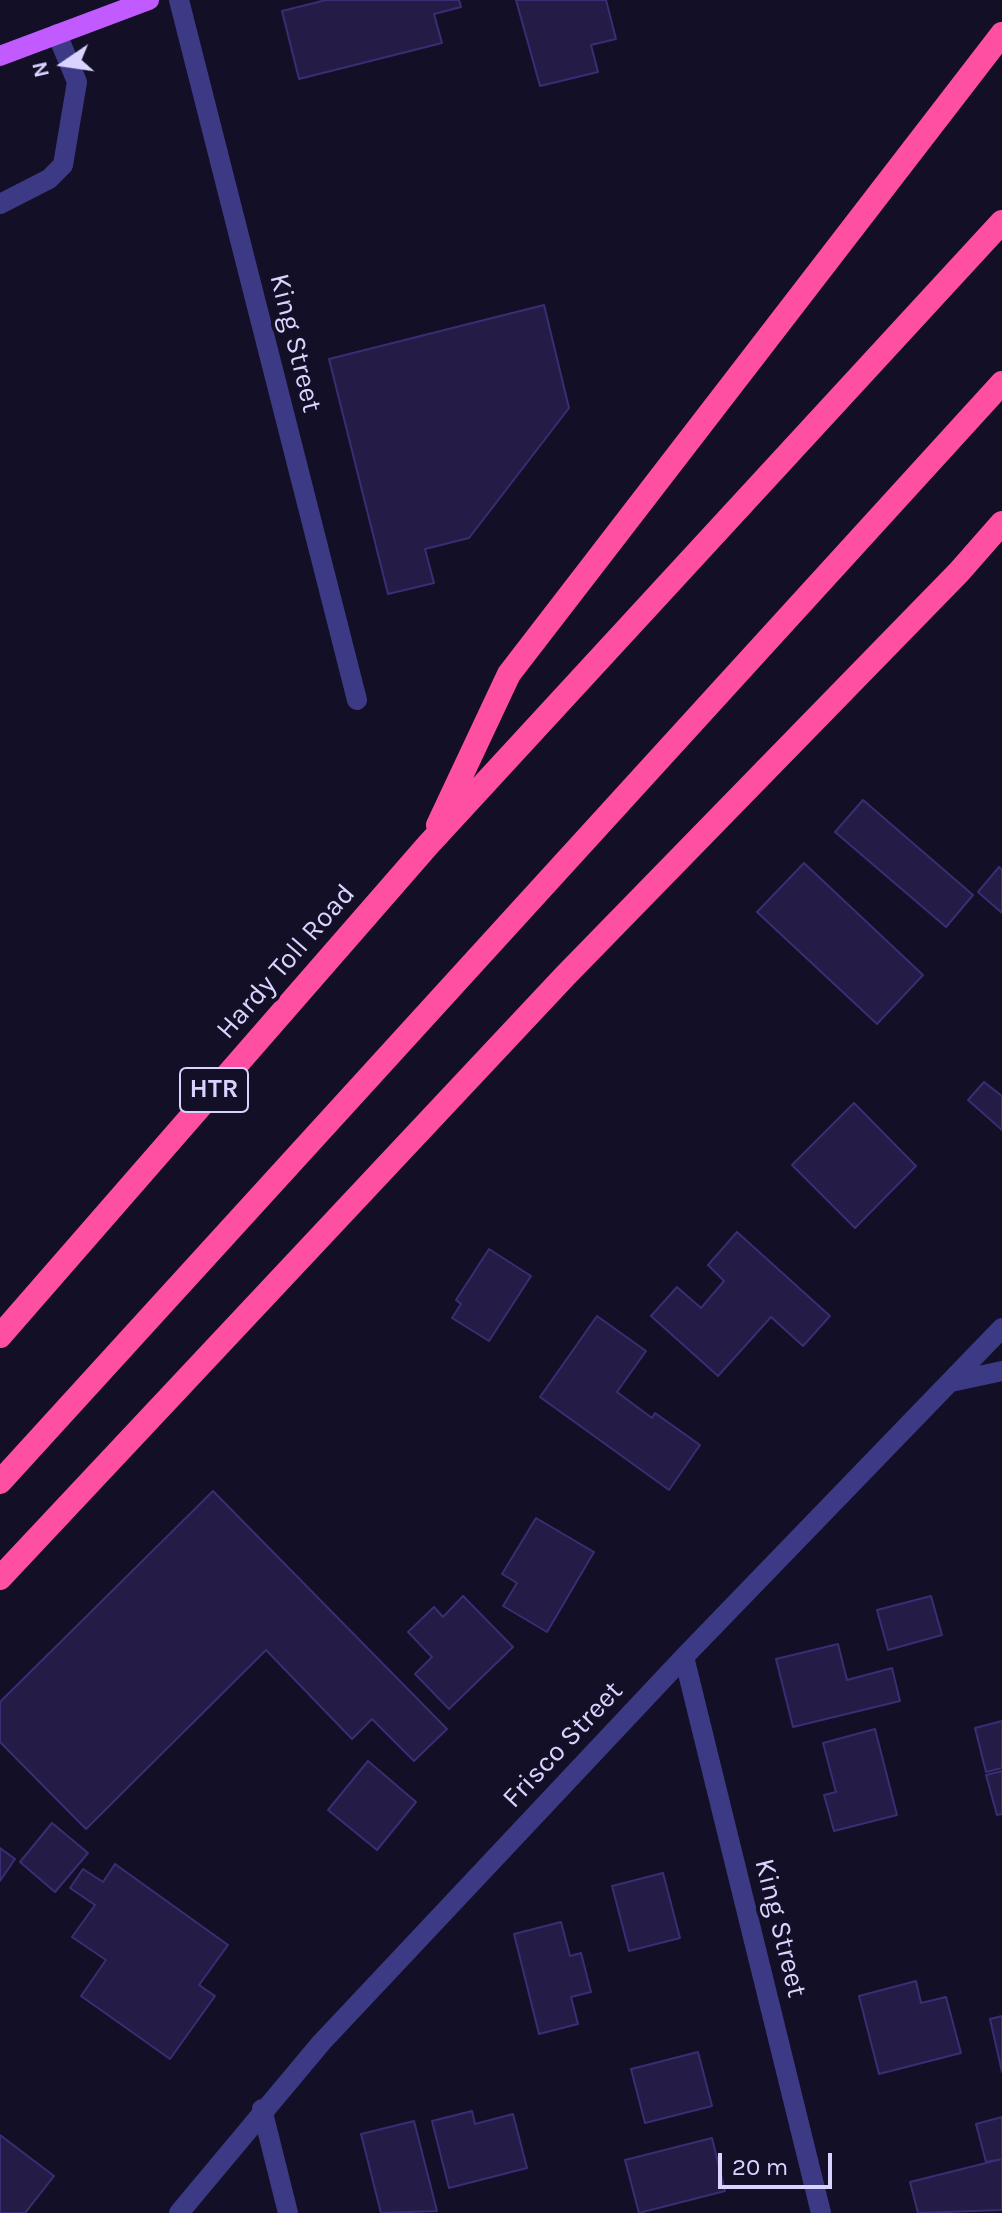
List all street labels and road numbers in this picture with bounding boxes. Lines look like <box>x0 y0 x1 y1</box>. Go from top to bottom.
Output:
street label: King Street <box>262 270 328 416</box>
street label: Hardy Toll Road <box>210 878 362 1046</box>
road number: HTR <box>180 1068 248 1112</box>
street label: Frisco Street <box>496 1675 630 1815</box>
street label: King Street <box>747 1855 813 2001</box>

